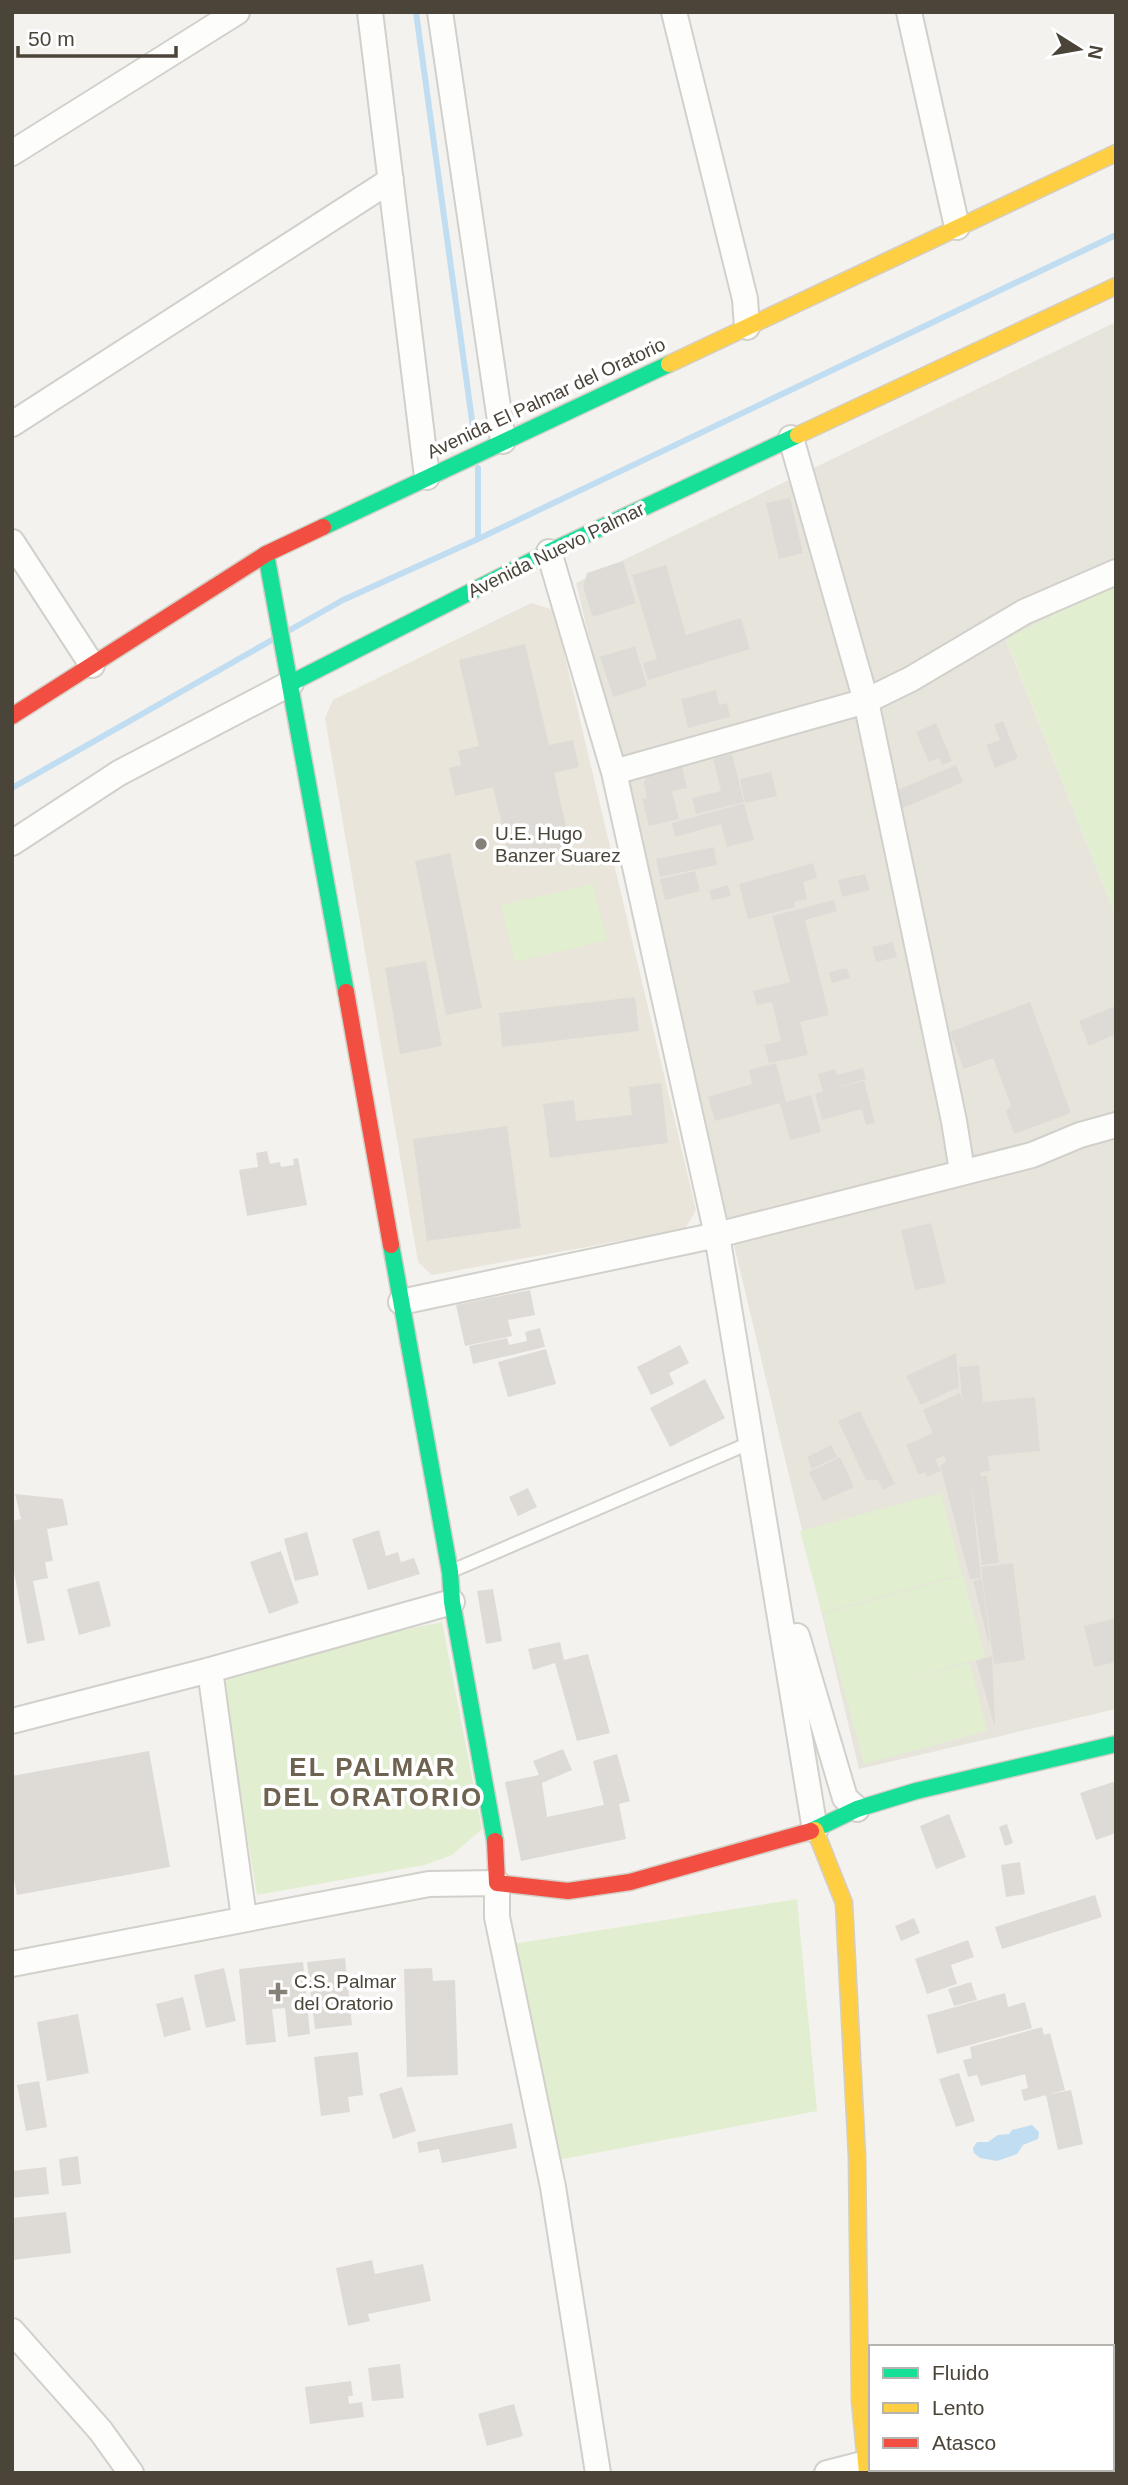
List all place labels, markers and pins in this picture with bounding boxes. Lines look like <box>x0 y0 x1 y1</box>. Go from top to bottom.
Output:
place label: U.E. Hugo Banzer Suarez <box>495 823 621 866</box>
marker: U.E. Hugo Banzer Suarez <box>473 836 489 852</box>
place label: C.S. Palmar del Oratorio <box>294 1971 397 2014</box>
marker: C.S. Palmar del Oratorio <box>268 1982 288 2002</box>

